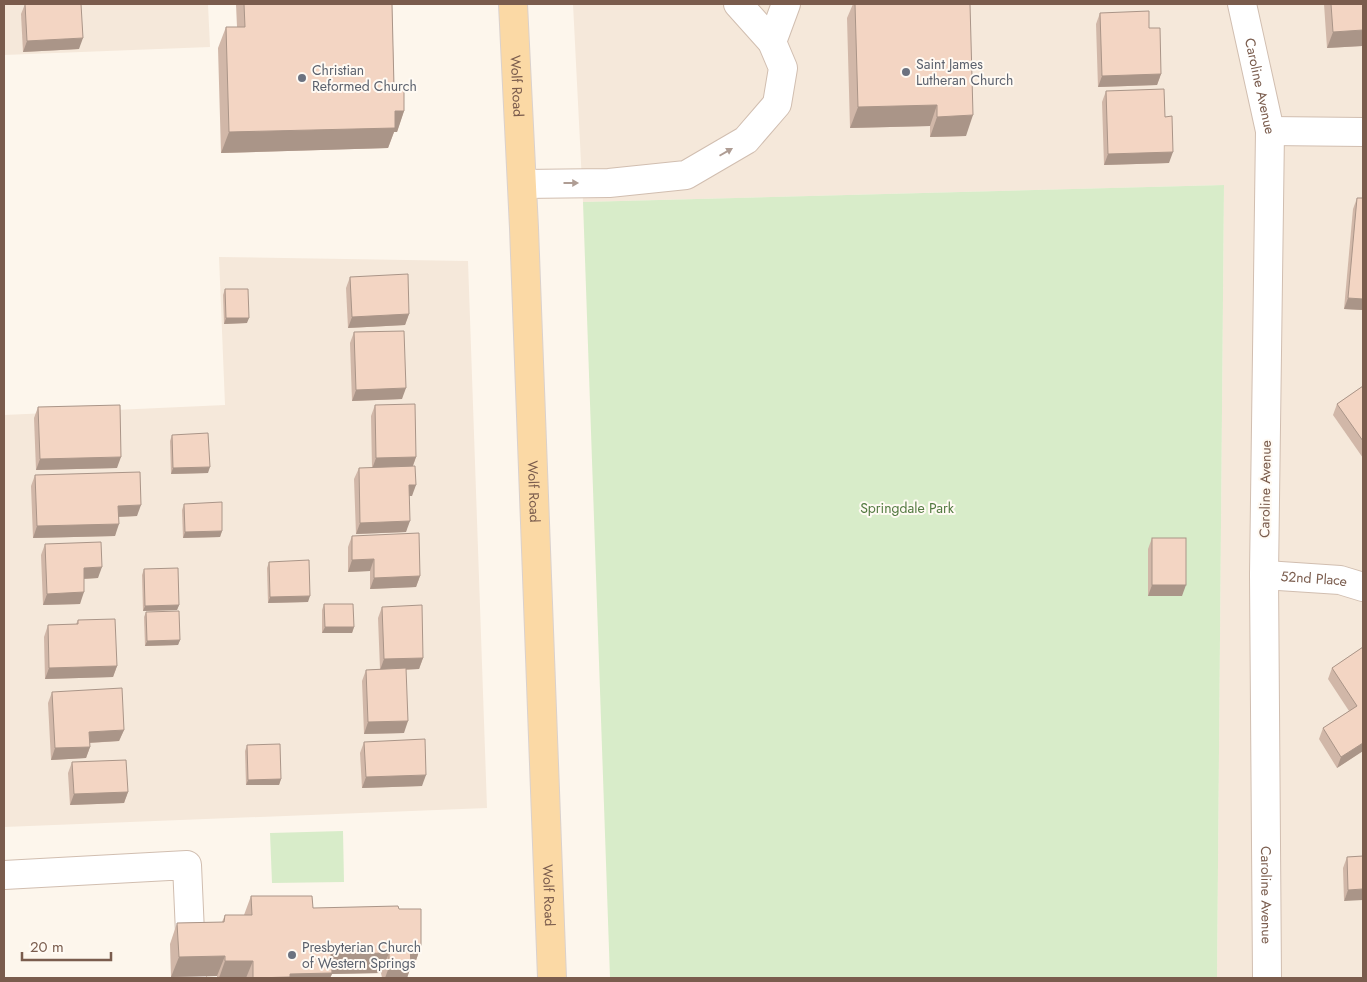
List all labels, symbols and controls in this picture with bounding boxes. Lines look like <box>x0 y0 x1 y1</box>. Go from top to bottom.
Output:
street label: Caroline Avenue <box>1240 36 1280 136</box>
street label: Wolf Road <box>506 54 529 117</box>
place label: Saint James Lutheran Church <box>916 54 1013 90</box>
place label: Christian Reformed Church <box>312 60 417 96</box>
marker: Saint James Lutheran Church <box>900 66 912 78</box>
marker: Christian Reformed Church <box>296 72 308 84</box>
one-way arrow <box>720 147 733 156</box>
one-way arrow <box>563 179 579 187</box>
street label: Caroline Avenue <box>1254 440 1276 538</box>
street label: Wolf Road <box>523 460 545 523</box>
park label: Springdale Park <box>860 498 955 518</box>
street label: 52nd Place <box>1280 566 1350 592</box>
street label: Caroline Avenue <box>1256 846 1277 944</box>
street label: Wolf Road <box>538 864 560 927</box>
scale bar <box>22 930 111 962</box>
text: 20 m <box>30 936 64 958</box>
place label: Presbyterian Church of Western Springs <box>302 937 421 973</box>
marker: Presbyterian Church of Western Springs <box>286 949 298 961</box>

